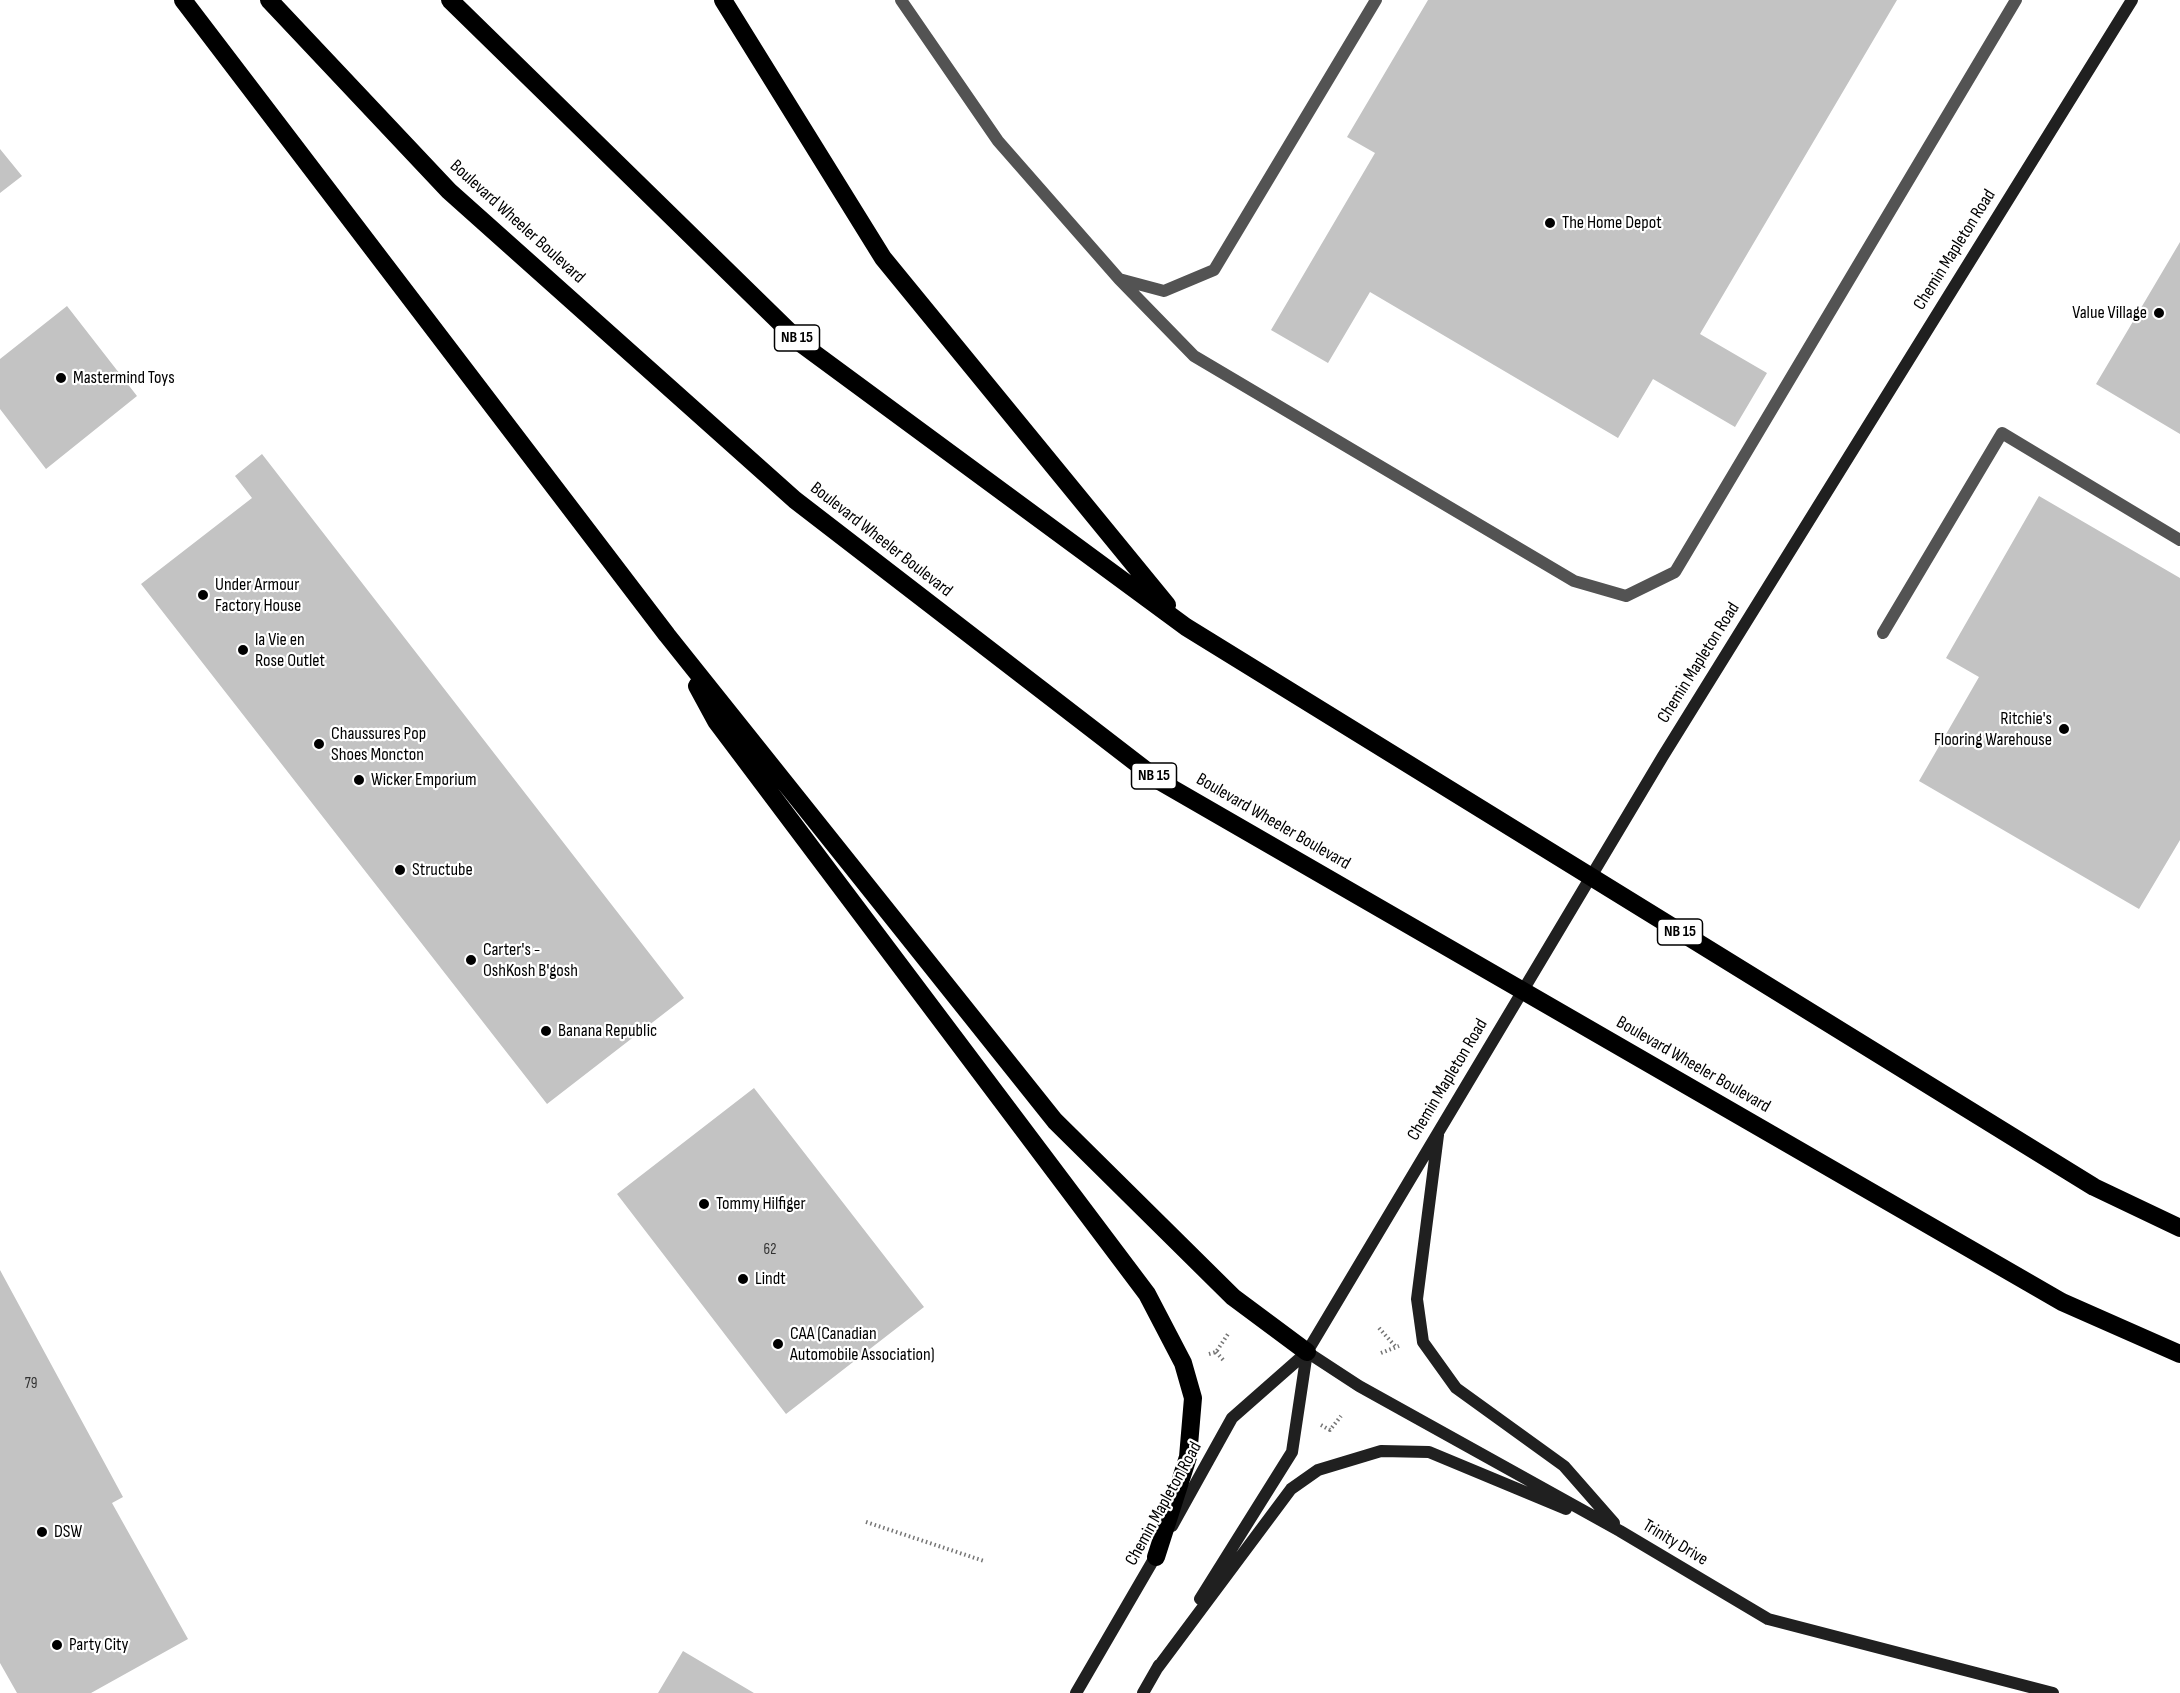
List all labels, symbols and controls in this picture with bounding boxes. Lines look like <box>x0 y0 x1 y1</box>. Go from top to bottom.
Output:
street label: Boulevard Wheeler Boulevard <box>445 156 589 288</box>
street label: Chemin Mapleton Road <box>1909 186 2001 314</box>
place label: The Home Depot <box>1562 212 1662 234</box>
marker: The Home Depot <box>1543 216 1557 230</box>
place label: Value Village <box>2072 302 2147 324</box>
marker: Value Village <box>2152 306 2166 320</box>
road number: NB 15 <box>774 325 820 351</box>
place label: Mastermind Toys <box>73 367 175 389</box>
marker: Mastermind Toys <box>54 371 68 385</box>
street label: Boulevard Wheeler Boulevard <box>806 478 956 602</box>
place label: Under Armour Factory House <box>215 574 301 616</box>
marker: Under Armour Factory House <box>196 588 210 602</box>
street label: Chemin Mapleton Road <box>1653 599 1745 727</box>
place label: la Vie en Rose Outlet <box>255 629 325 672</box>
marker: la Vie en Rose Outlet <box>236 643 250 657</box>
place label: Ritchie's Flooring Warehouse <box>1934 708 2052 750</box>
marker: Ritchie's Flooring Warehouse <box>2057 722 2071 736</box>
place label: Chaussures Pop Shoes Moncton <box>331 723 426 766</box>
marker: Chaussures Pop Shoes Moncton <box>312 737 326 751</box>
road number: NB 15 <box>1132 763 1176 789</box>
place label: Wicker Emporium <box>371 769 477 791</box>
street label: Boulevard Wheeler Boulevard <box>1192 769 1354 875</box>
marker: Wicker Emporium <box>352 773 366 787</box>
place label: Structube <box>412 859 473 881</box>
marker: Structube <box>393 863 407 877</box>
road number: NB 15 <box>1658 919 1702 945</box>
place label: Carter's - OshKosh B'gosh <box>483 939 578 982</box>
marker: Carter's - OshKosh B'gosh <box>464 953 478 967</box>
street label: Boulevard Wheeler Boulevard <box>1612 1012 1774 1118</box>
street label: Chemin Mapleton Road <box>1403 1015 1493 1145</box>
place label: Banana Republic <box>558 1020 657 1042</box>
marker: Banana Republic <box>539 1024 553 1038</box>
place label: Tommy Hilfiger <box>716 1193 806 1215</box>
marker: Tommy Hilfiger <box>697 1197 711 1211</box>
house number: 62 <box>764 1241 776 1259</box>
place label: Lindt <box>755 1268 786 1290</box>
marker: Lindt <box>736 1272 750 1286</box>
place label: CAA (Canadian Automobile Association) <box>790 1323 935 1366</box>
marker: CAA (Canadian Automobile Association) <box>771 1337 785 1351</box>
house number: 79 <box>25 1375 37 1393</box>
street label: Chemin Mapleton Road <box>1121 1438 1207 1570</box>
street label: Trinity Drive <box>1638 1515 1712 1571</box>
place label: DSW <box>54 1521 82 1543</box>
marker: DSW <box>35 1525 49 1539</box>
place label: Party City <box>69 1634 129 1656</box>
marker: Party City <box>50 1638 64 1652</box>

